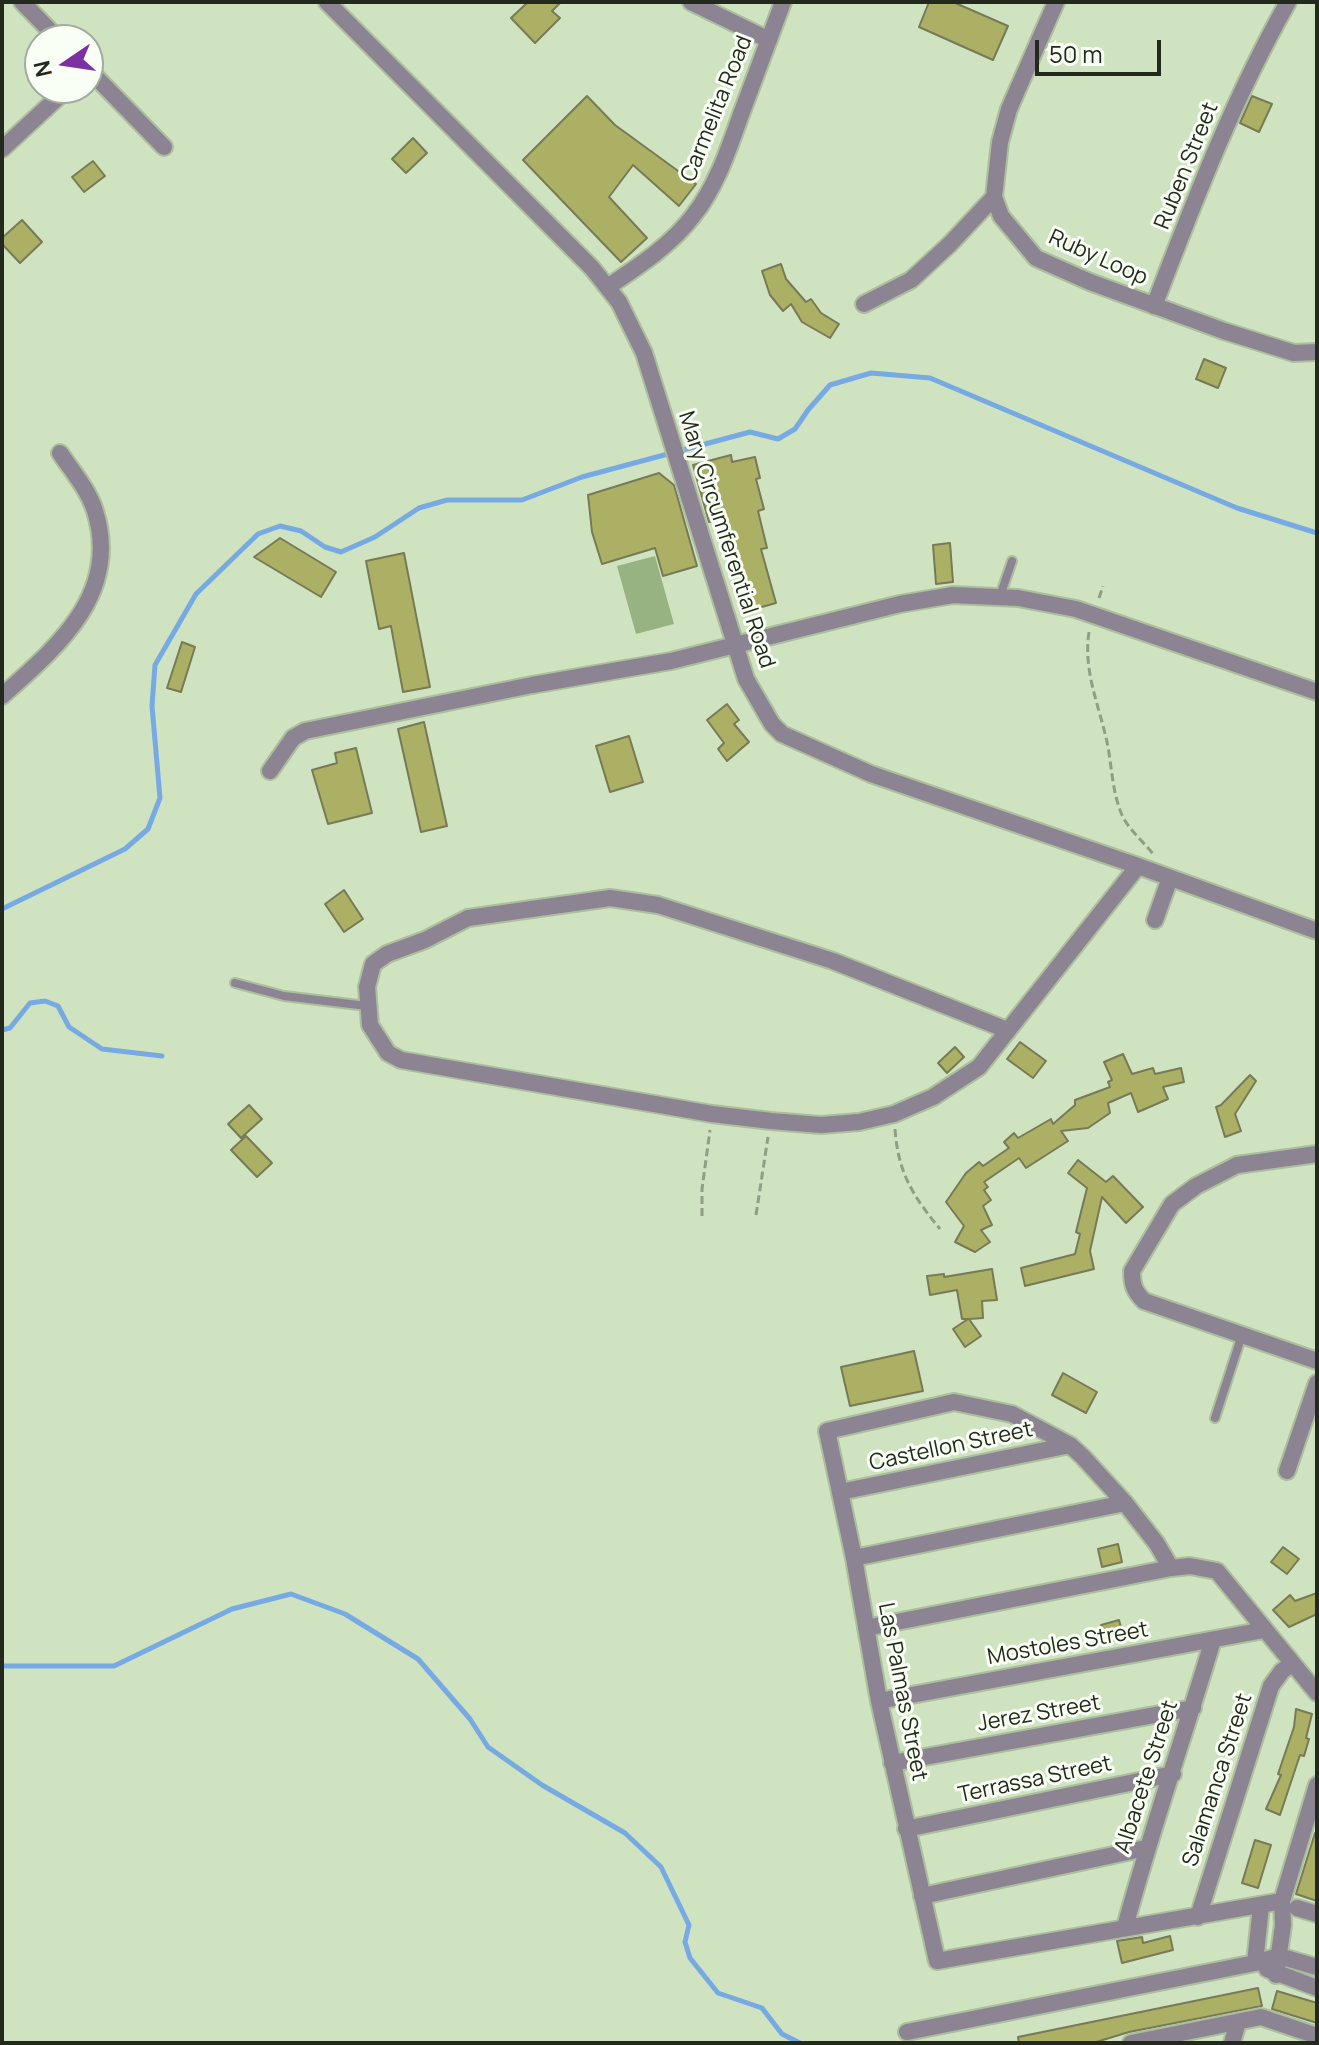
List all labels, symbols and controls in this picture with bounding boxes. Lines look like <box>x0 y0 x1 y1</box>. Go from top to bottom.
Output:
north arrow <box>24 24 104 104</box>
scale bar <box>1039 24 1165 74</box>
street label: Carmelita Road <box>676 32 758 186</box>
text: 50 m <box>1049 37 1103 70</box>
text: N <box>26 58 59 80</box>
street label: Ruben Street <box>1150 99 1224 233</box>
street label: Ruby Loop <box>1044 224 1152 292</box>
street label: Mary Circumferential Road <box>672 408 780 672</box>
street label: Castellon Street <box>867 1417 1035 1477</box>
street label: Las Palmas Street <box>872 1601 932 1783</box>
street label: Mostoles Street <box>986 1617 1150 1671</box>
street label: Jerez Street <box>976 1690 1102 1738</box>
street label: Salamanca Street <box>1178 1690 1258 1870</box>
street label: Albacete Street <box>1110 1697 1184 1857</box>
street label: Terrassa Street <box>956 1751 1114 1809</box>

